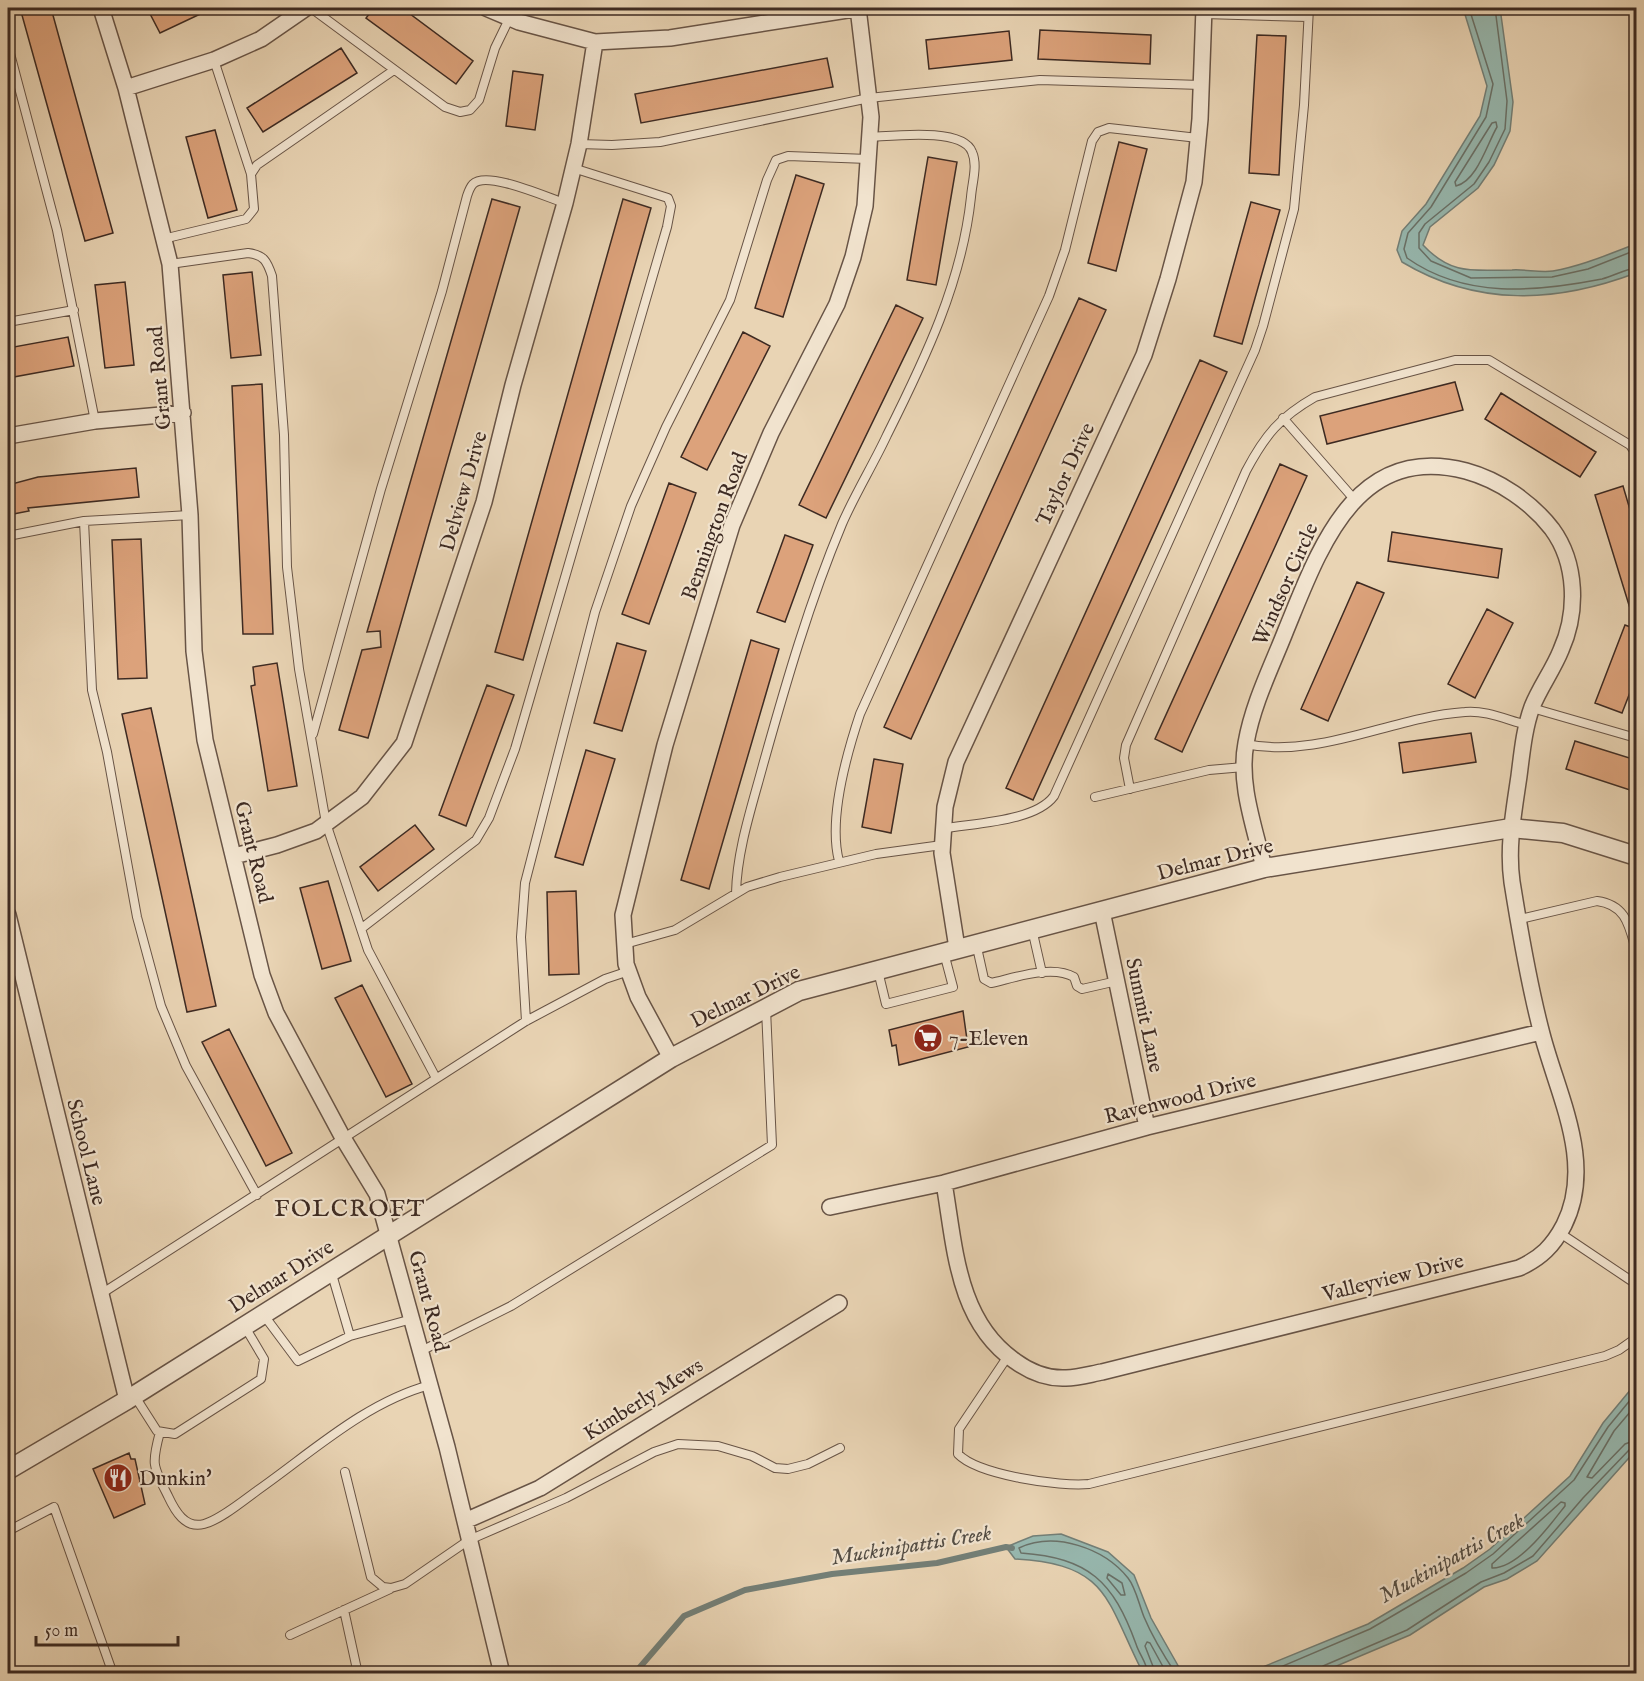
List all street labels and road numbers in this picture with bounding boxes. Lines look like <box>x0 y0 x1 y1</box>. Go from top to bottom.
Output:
street label: Grant Road <box>142 324 178 431</box>
street label: Taylor Drive <box>1031 418 1102 531</box>
street label: Delview Drive <box>434 428 495 555</box>
street label: Bennington Road <box>676 448 755 604</box>
street label: Windsor Circle <box>1247 519 1326 650</box>
street label: Grant Road <box>227 799 278 907</box>
street label: Delmar Drive <box>1154 833 1277 888</box>
street label: Summit Lane <box>1118 956 1169 1075</box>
street label: Delmar Drive <box>686 959 805 1036</box>
street label: Ravenwood Drive <box>1102 1067 1259 1131</box>
street label: School Lane <box>59 1096 112 1209</box>
street label: Delmar Drive <box>224 1234 340 1320</box>
street label: Grant Road <box>401 1248 454 1356</box>
street label: Valleyview Drive <box>1319 1248 1467 1309</box>
street label: Kimberly Mews <box>579 1353 709 1448</box>

